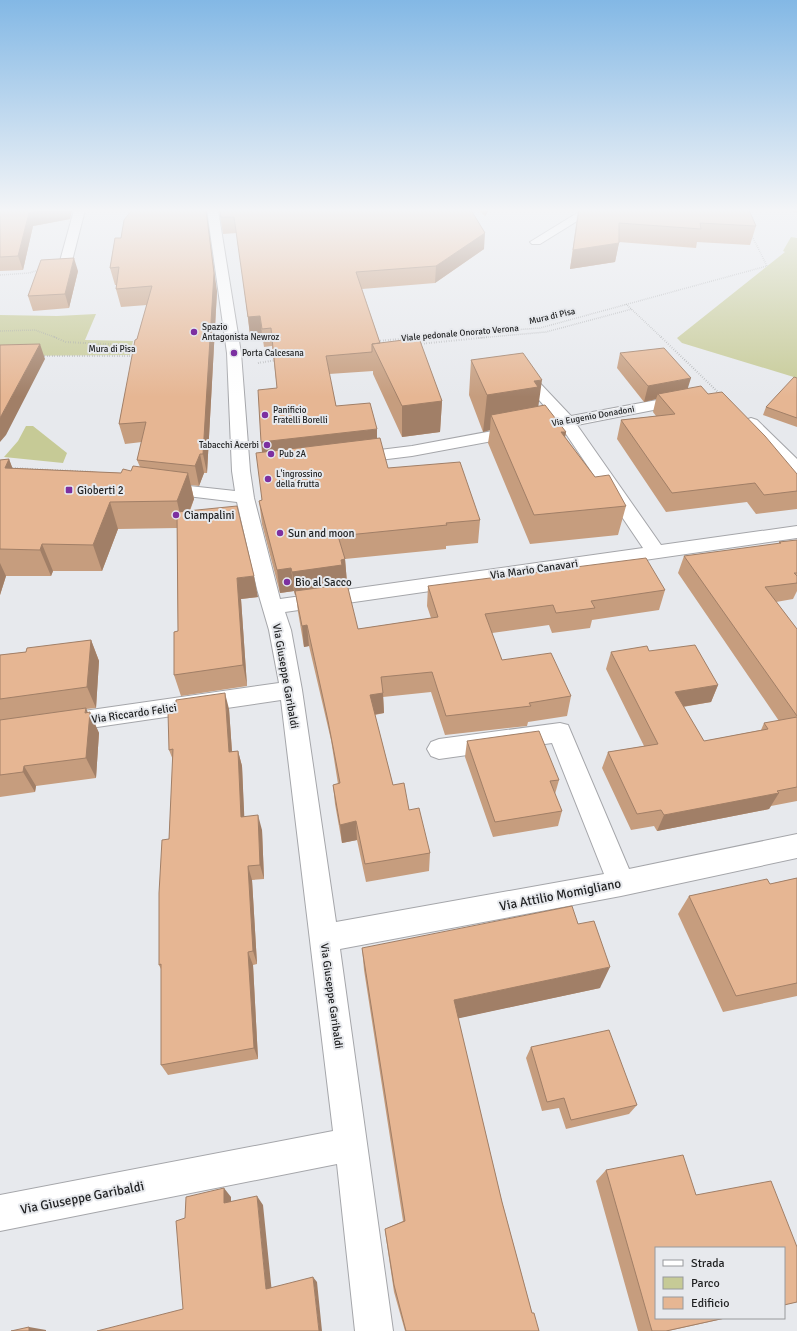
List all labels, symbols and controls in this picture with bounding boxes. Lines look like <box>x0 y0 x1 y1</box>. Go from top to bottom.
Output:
street label: Mura di Pisa <box>528 306 577 327</box>
place label: Spazio Antagonista Newroz <box>202 322 279 343</box>
street label: Viale pedonale Onorato Verona <box>401 323 520 344</box>
marker: Spazio Antagonista Newroz <box>189 327 199 337</box>
street label: Mura di Pisa <box>88 344 136 355</box>
marker: Porta Calcesana <box>229 348 239 358</box>
place label: Porta Calcesana <box>242 348 304 359</box>
street label: Via Eugenio Donadoni <box>551 404 635 429</box>
place label: Panificio Fratelli Borelli <box>273 405 328 426</box>
marker: Panificio Fratelli Borelli <box>260 410 270 420</box>
place label: Tabacchi Acerbi <box>199 440 259 451</box>
marker: Tabacchi Acerbi <box>262 440 272 450</box>
marker: Pub 2A <box>266 449 276 459</box>
place label: Pub 2A <box>279 449 306 460</box>
place label: L'ingrossino della frutta <box>276 469 323 490</box>
marker: L'ingrossino della frutta <box>263 474 273 484</box>
place label: Gioberti 2 <box>77 484 124 497</box>
marker: Gioberti 2 <box>64 485 74 495</box>
place label: Ciampalini <box>184 509 235 522</box>
marker: Ciampalini <box>171 510 181 520</box>
place label: Sun and moon <box>288 527 355 540</box>
marker: Sun and moon <box>275 528 285 538</box>
street label: Via Mario Canavari <box>489 557 579 582</box>
place label: Bio al Sacco <box>295 576 352 589</box>
marker: Bio al Sacco <box>282 577 292 587</box>
street label: Via Giuseppe Garibaldi <box>270 623 301 730</box>
street label: Via Riccardo Felici <box>91 701 178 726</box>
street label: Via Attilio Momigliano <box>498 875 623 915</box>
street label: Via Giuseppe Garibaldi <box>318 942 345 1050</box>
street label: Via Giuseppe Garibaldi <box>19 1178 145 1218</box>
legend <box>655 1247 785 1319</box>
text: Strada <box>691 1256 725 1271</box>
text: Parco <box>691 1276 720 1291</box>
text: Edificio <box>691 1296 729 1311</box>

